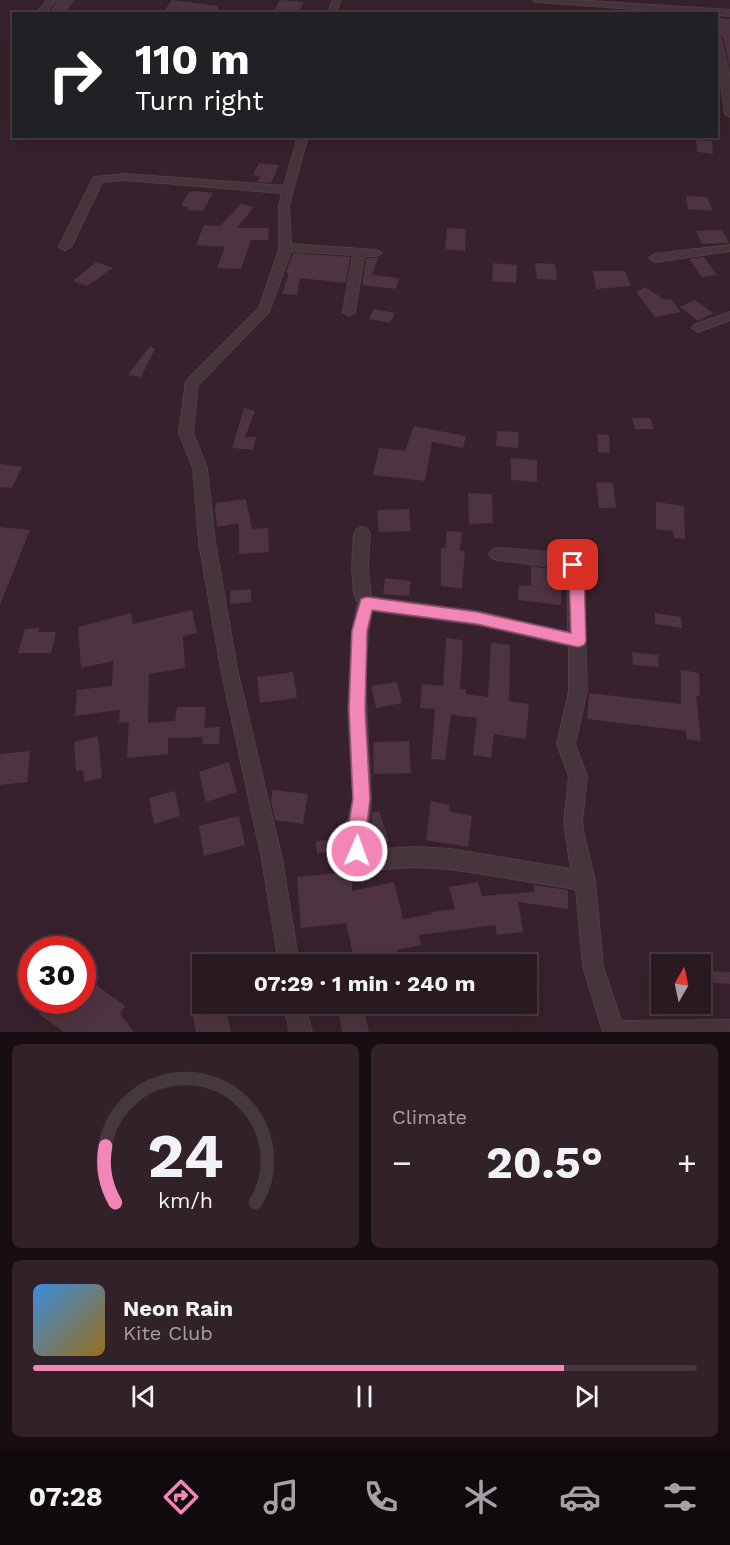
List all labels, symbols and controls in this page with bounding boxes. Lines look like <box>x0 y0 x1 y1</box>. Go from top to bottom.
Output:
text: 110 m <box>135 35 250 84</box>
icon: right <box>36 36 114 114</box>
text: Turn right <box>135 85 264 117</box>
pin <box>547 539 598 590</box>
icon: arrive <box>556 548 589 581</box>
position arrow <box>325 819 389 883</box>
speed limit sign: 30 <box>18 936 96 1014</box>
north arrow <box>651 954 711 1014</box>
map controls <box>651 954 711 1014</box>
text: 07:29 · 1 min · 240 m <box>254 971 475 996</box>
text: Climate <box>392 1105 467 1129</box>
text: 24 <box>147 1119 224 1192</box>
text: 20.5° <box>486 1136 603 1189</box>
text: − <box>392 1143 412 1182</box>
text: + <box>677 1143 697 1182</box>
text: km/h <box>158 1188 213 1213</box>
text: Neon Rain <box>123 1296 233 1321</box>
text: Kite Club <box>123 1321 213 1345</box>
icon: previous <box>127 1380 160 1413</box>
icon: pause <box>348 1380 381 1413</box>
icon: next <box>570 1380 603 1413</box>
icon: directions <box>160 1476 202 1518</box>
icon: music <box>260 1476 302 1518</box>
icon: phone <box>360 1476 402 1518</box>
icon: climate <box>460 1476 502 1518</box>
icon: car <box>559 1476 601 1518</box>
icon: filters <box>659 1476 701 1518</box>
text: 07:28 <box>29 1481 103 1513</box>

